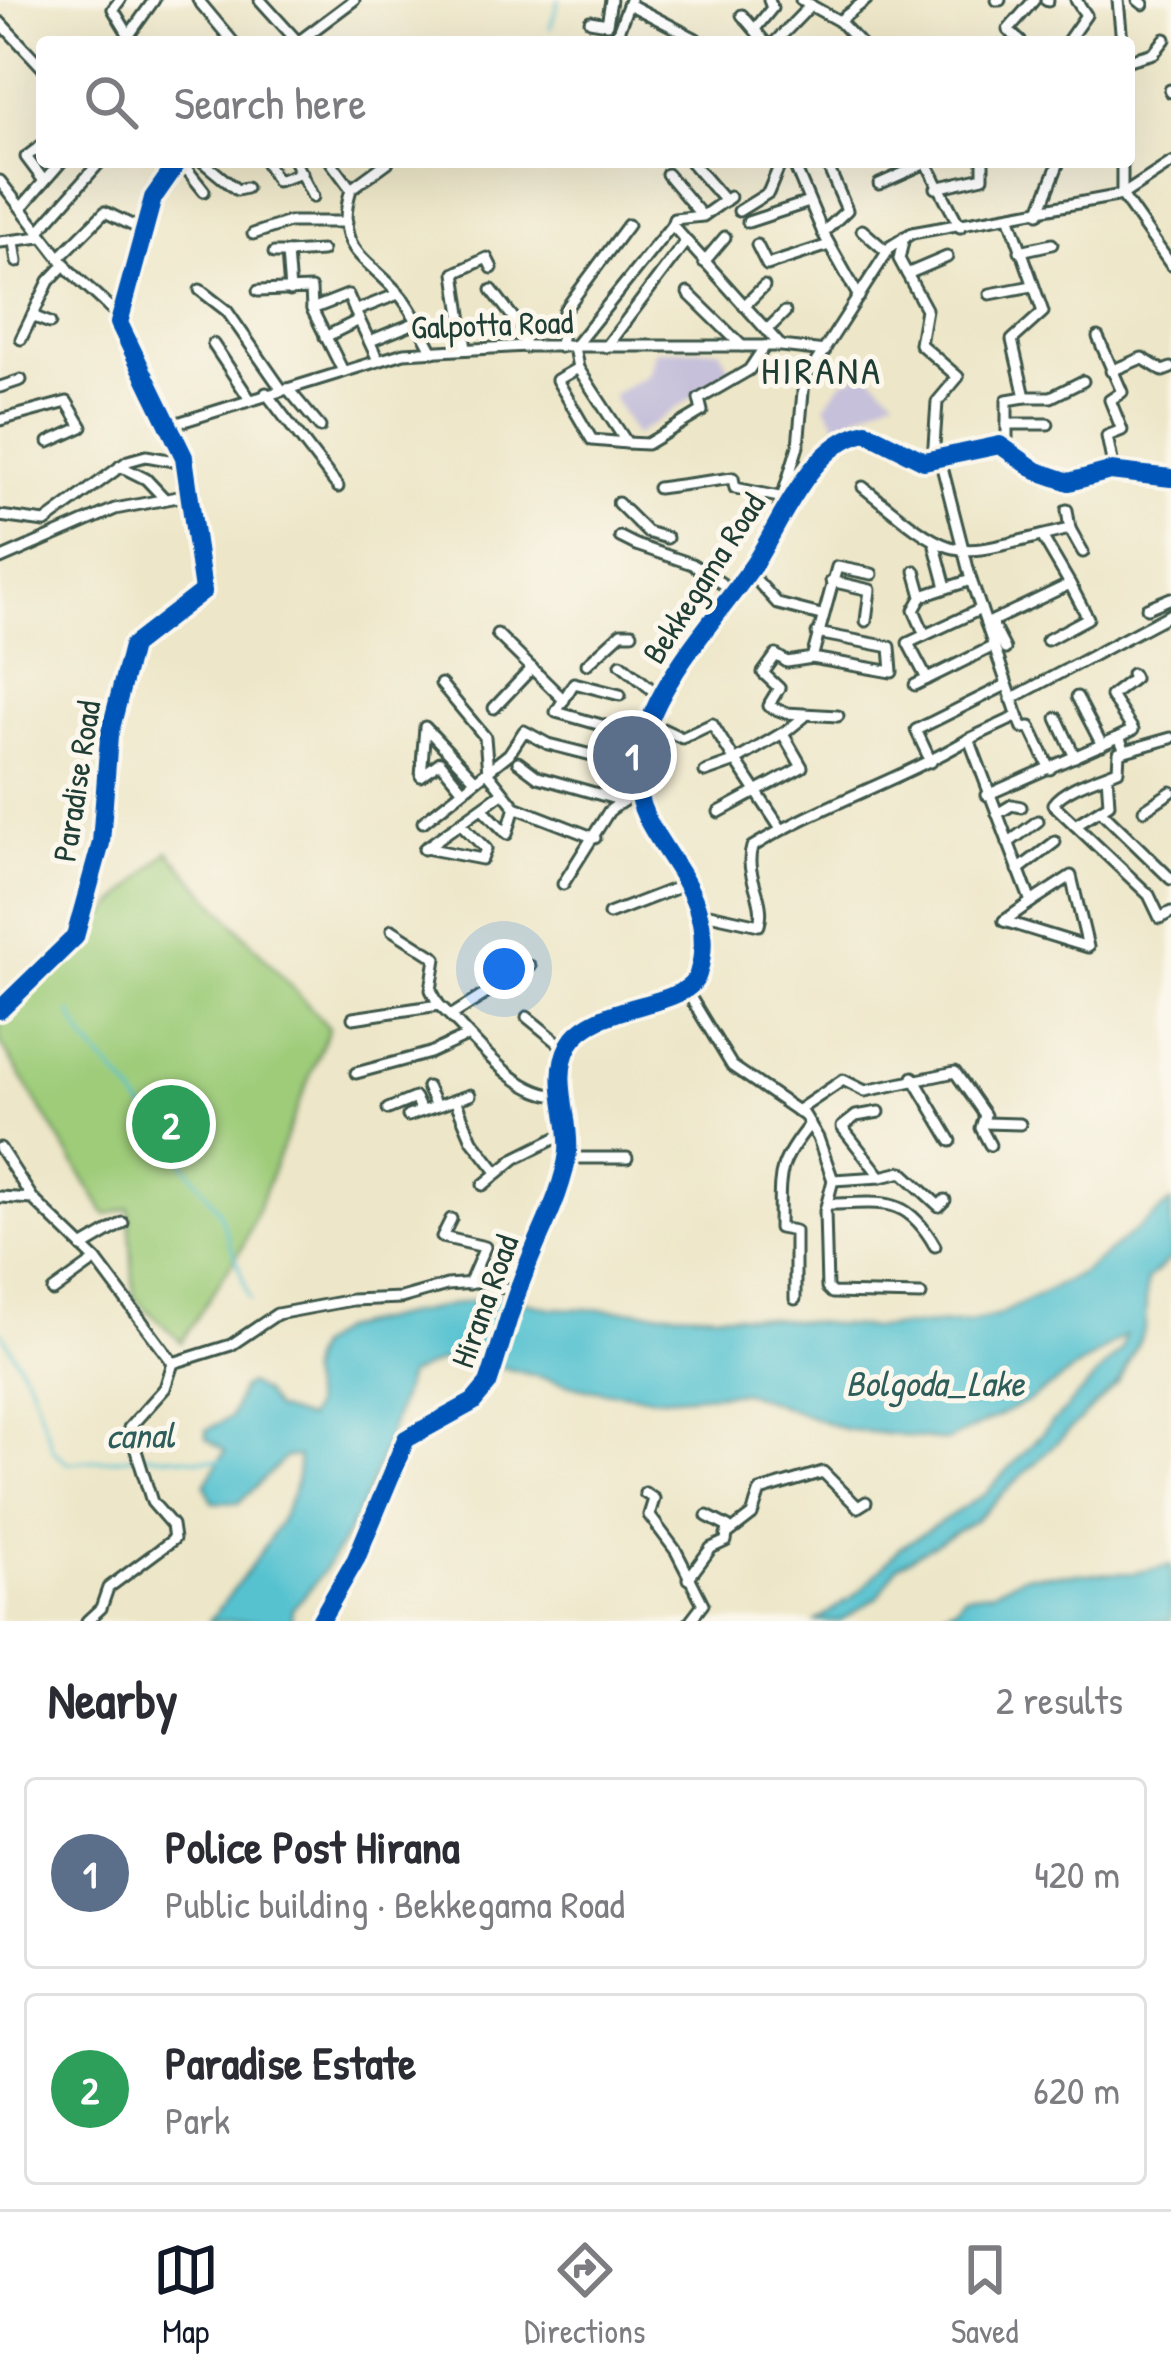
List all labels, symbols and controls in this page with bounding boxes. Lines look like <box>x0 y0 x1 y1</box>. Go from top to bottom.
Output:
search box <box>36 36 1135 168</box>
icon: search <box>78 69 144 135</box>
text: Search here <box>174 72 366 133</box>
street label: Galpotta Road <box>410 299 574 350</box>
district label: HIRANA <box>761 343 883 396</box>
street label: Bekkegama Road <box>631 484 775 672</box>
street label: Paradise Road <box>42 697 110 865</box>
pin: 1 <box>593 710 671 800</box>
your location <box>474 939 534 999</box>
pin: 2 <box>132 1079 210 1169</box>
street label: Hirana Road <box>440 1229 528 1373</box>
water label: Bolgoda_Lake <box>846 1358 1026 1408</box>
water label: canal <box>106 1409 176 1460</box>
text: Nearby <box>48 1665 178 1734</box>
text: 2 results <box>996 1673 1123 1726</box>
text: Police Post Hirana <box>165 1816 460 1877</box>
text: 1 <box>83 1847 97 1900</box>
text: 420 m <box>1034 1847 1120 1900</box>
text: Public building · Bekkegama Road <box>165 1877 625 1930</box>
text: Paradise Estate <box>165 2032 416 2093</box>
text: 2 <box>81 2063 99 2116</box>
text: 620 m <box>1033 2063 1120 2116</box>
text: Park <box>165 2093 230 2146</box>
tab: Map <box>153 2237 219 2353</box>
tab: Directions <box>524 2237 646 2353</box>
tab: Saved <box>951 2237 1018 2353</box>

